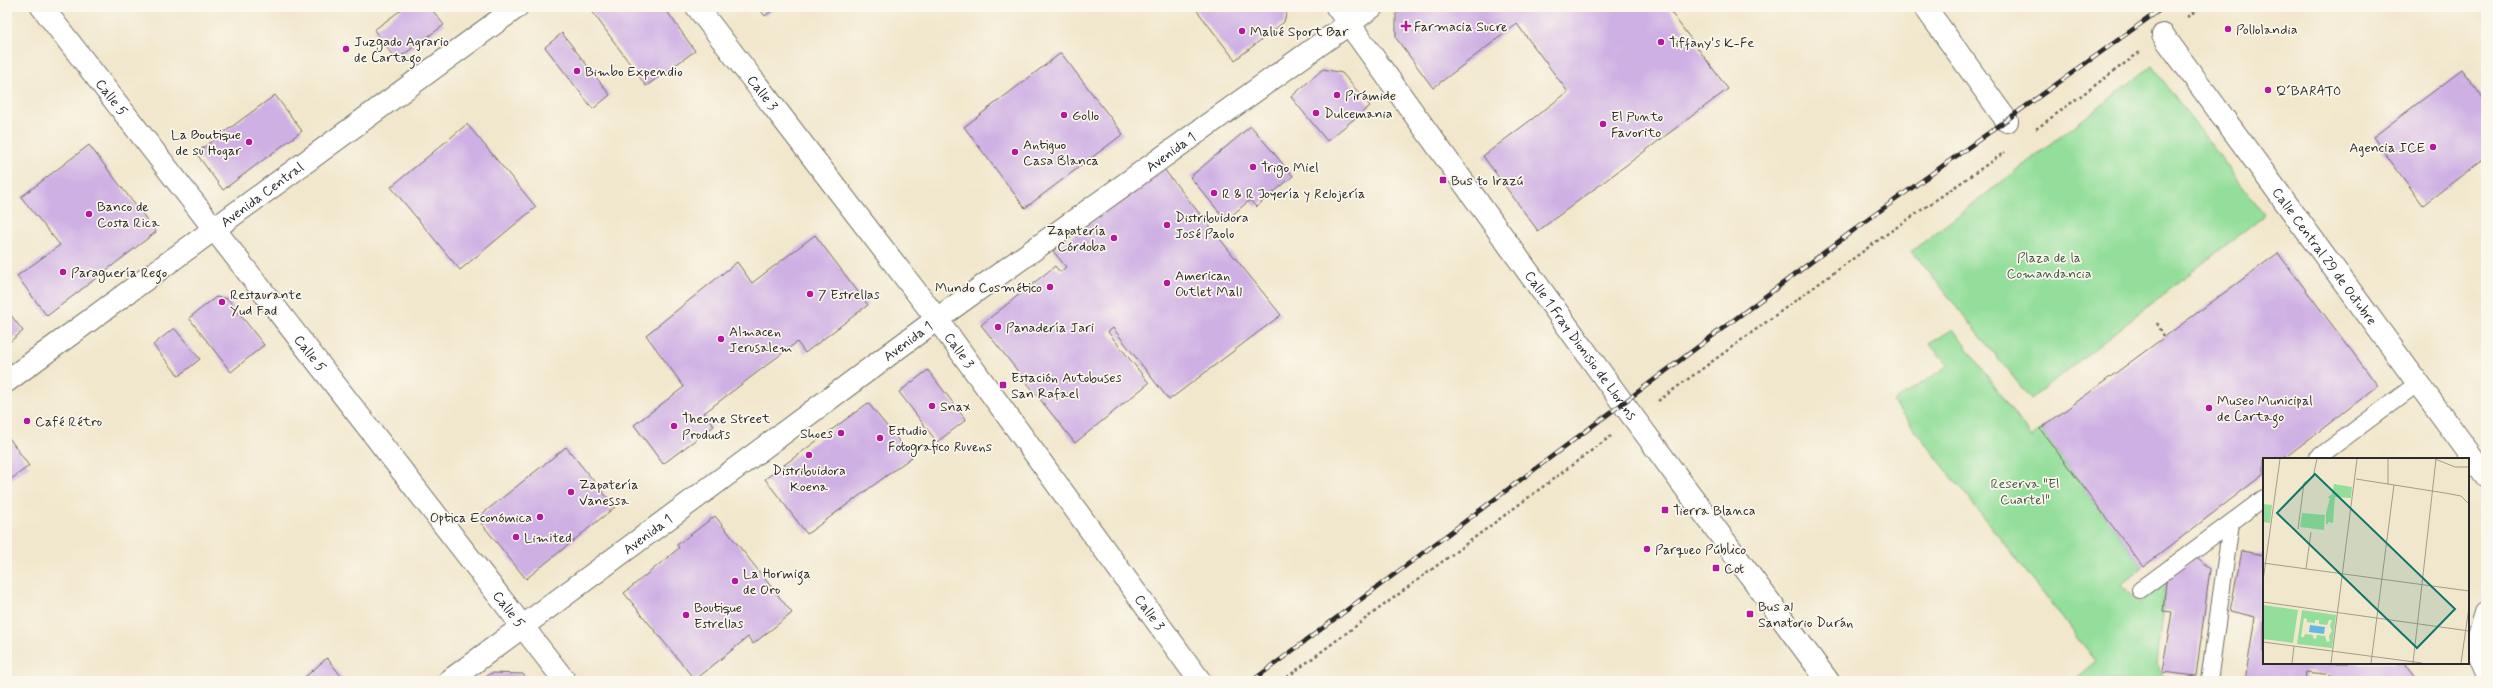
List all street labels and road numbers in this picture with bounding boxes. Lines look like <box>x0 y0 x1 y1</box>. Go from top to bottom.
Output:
street label: Calle 3 <box>743 72 781 115</box>
street label: Calle 5 <box>91 75 131 120</box>
street label: Avenida 1 <box>1143 128 1200 176</box>
street label: Avenida Central <box>217 158 308 231</box>
street label: Calle Central 29 de Octubre <box>2268 184 2381 329</box>
street label: Calle 1 Fray Dionisio de Llorens <box>1520 267 1641 424</box>
street label: Avenida 1 <box>880 317 936 366</box>
street label: Calle 3 <box>940 329 978 372</box>
street label: Calle 5 <box>290 331 330 376</box>
street label: Avenida 1 <box>620 510 676 559</box>
street label: Calle 5 <box>488 587 528 632</box>
street label: Calle 3 <box>1130 591 1168 634</box>

